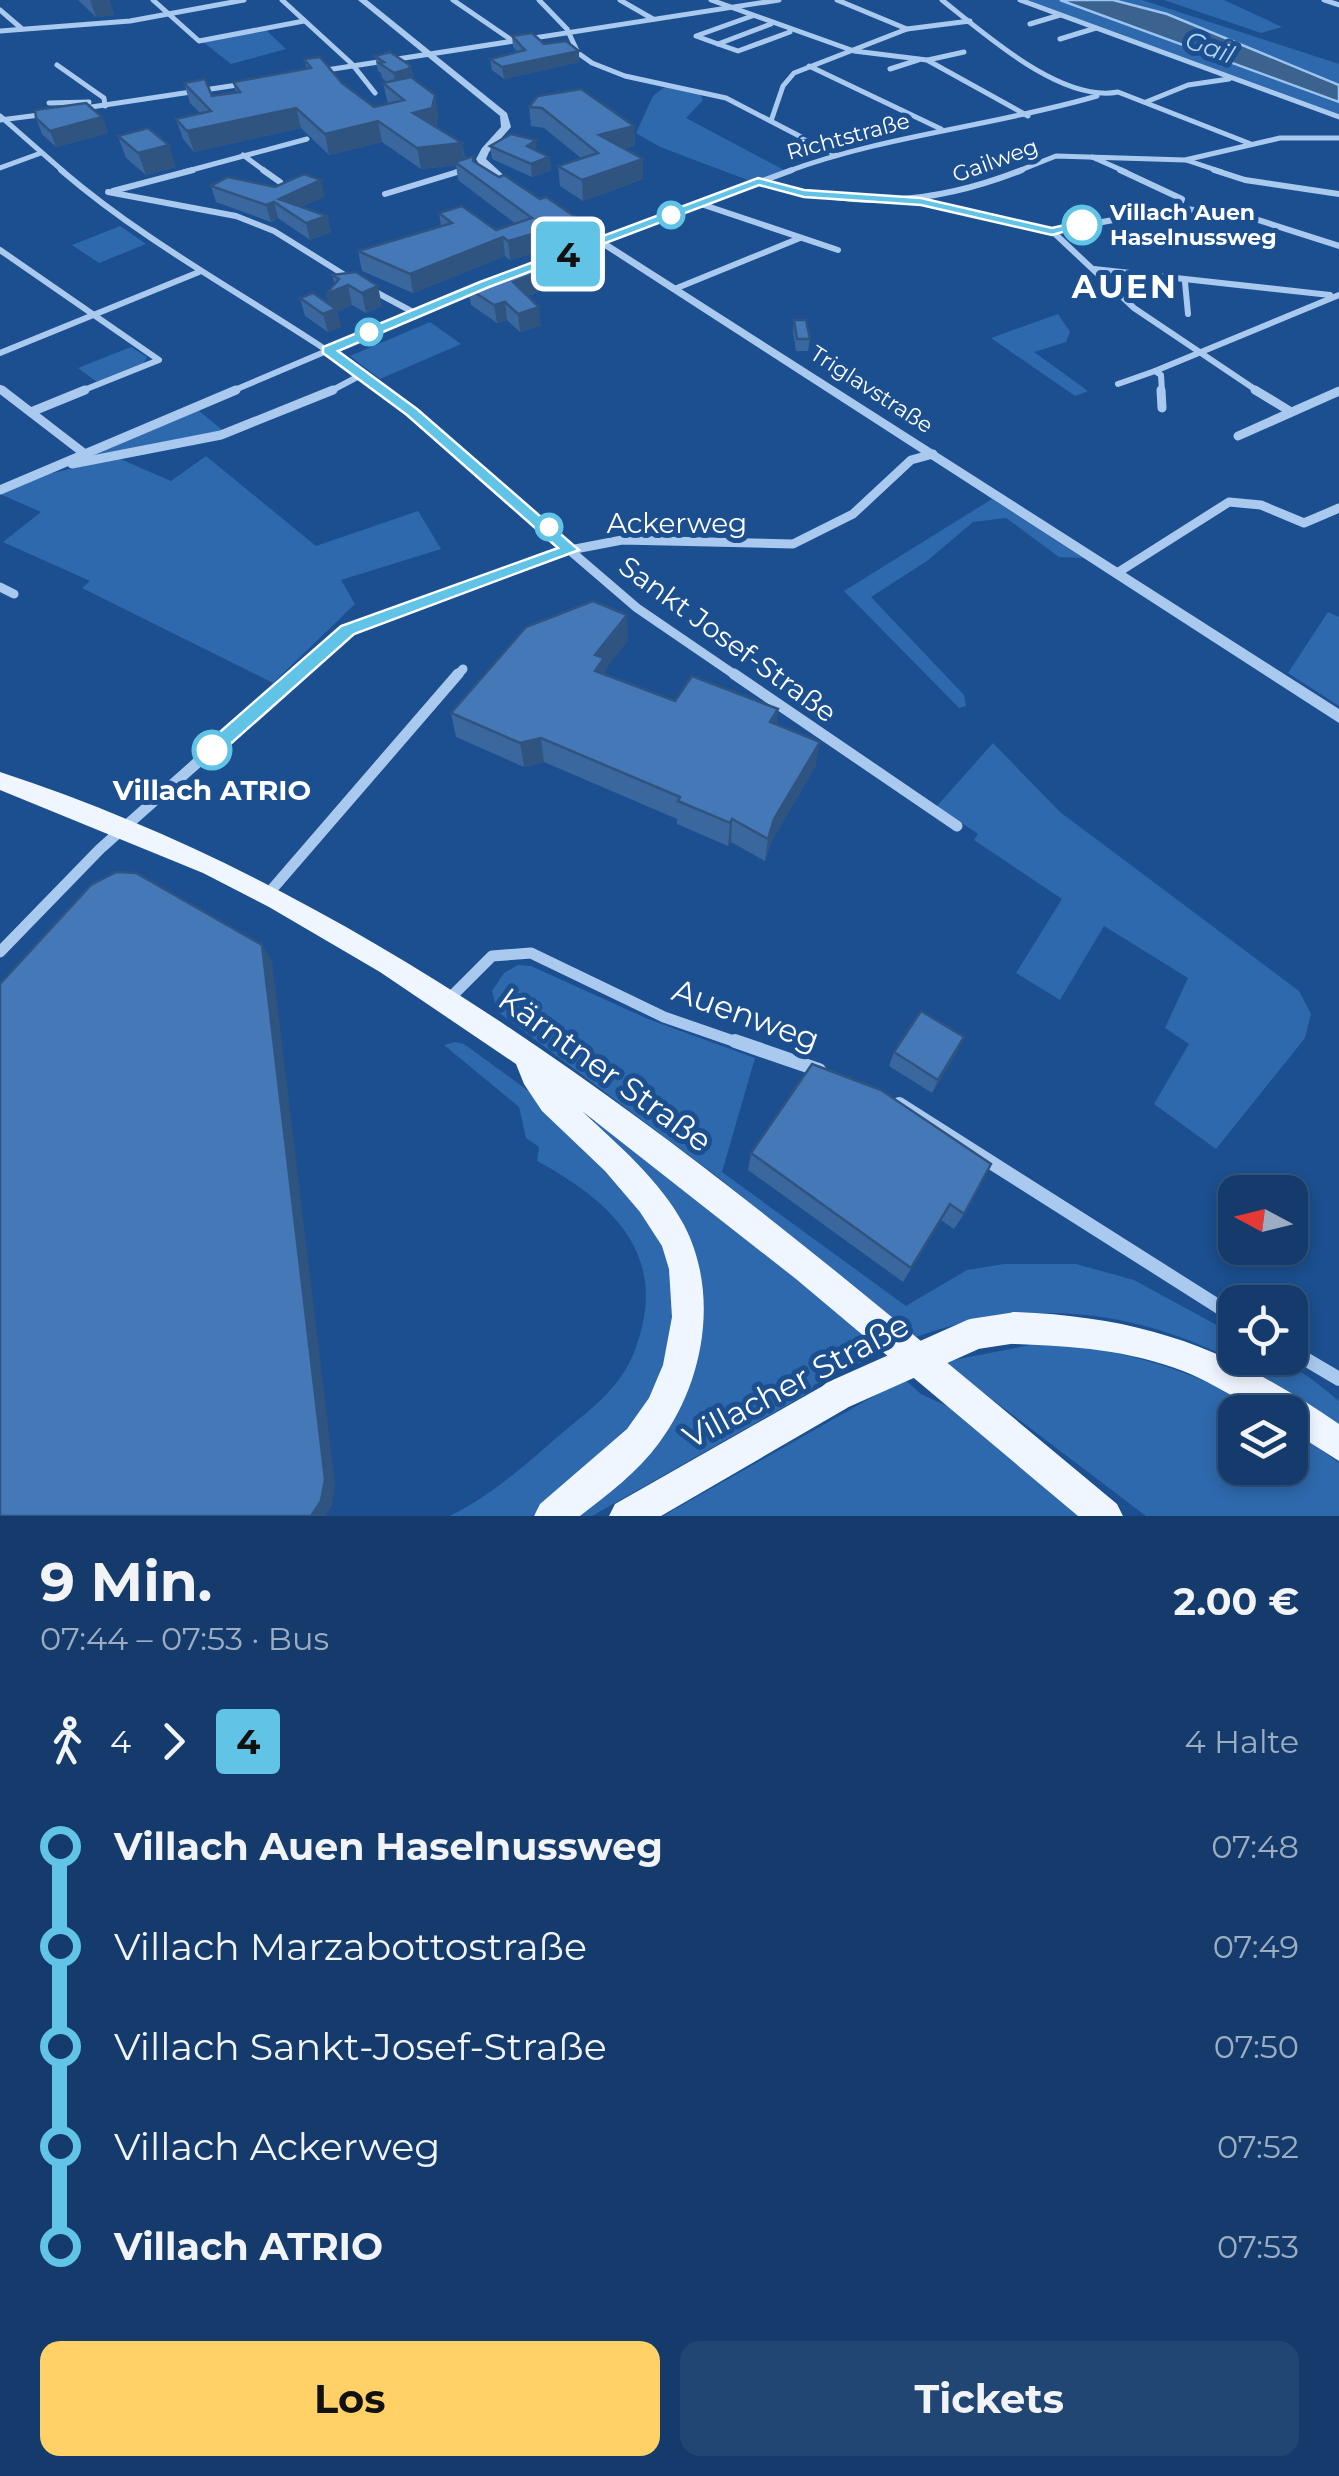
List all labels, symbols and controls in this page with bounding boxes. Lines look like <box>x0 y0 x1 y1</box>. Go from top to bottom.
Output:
water label: Gail <box>1182 24 1239 70</box>
street label: Richtstraße <box>784 107 913 166</box>
street label: Gailweg <box>949 133 1042 188</box>
place label: Villach Auen Haselnussweg <box>1109 199 1277 251</box>
unlabelled marker <box>658 202 684 228</box>
marker: Villach Auen Haselnussweg <box>1063 206 1101 244</box>
line badge: 4 <box>536 222 600 286</box>
text: 4 <box>556 233 580 276</box>
district label: AUEN <box>1071 267 1178 306</box>
unlabelled marker <box>356 319 382 345</box>
street label: Triglavstraße <box>805 340 938 439</box>
street label: Ackerweg <box>607 506 747 540</box>
unlabelled marker <box>536 514 562 540</box>
street label: Sankt Josef-Straße <box>613 549 843 729</box>
marker: Villach ATRIO <box>193 731 231 769</box>
place label: Villach ATRIO <box>112 773 311 807</box>
street label: Auenweg <box>667 970 825 1059</box>
street label: Kärntner Straße <box>491 979 720 1160</box>
north arrow <box>1218 1175 1308 1265</box>
map controls <box>1218 1175 1308 1485</box>
button: locate <box>1218 1285 1308 1375</box>
street label: Villacher Straße <box>676 1305 915 1457</box>
button: layers <box>1218 1395 1308 1485</box>
text: 9 Min. <box>40 1548 212 1615</box>
text: 2.00 € <box>1174 1578 1299 1625</box>
text: 07:44 – 07:53 · Bus <box>40 1619 329 1658</box>
icon: walk <box>40 1714 95 1769</box>
icon: forward <box>146 1714 201 1769</box>
text: 4 <box>236 1720 260 1763</box>
text: 4 <box>110 1722 131 1761</box>
text: 4 Halte <box>1185 1722 1299 1761</box>
text: Villach Auen Haselnussweg <box>114 1823 663 1870</box>
text: 07:48 <box>1211 1827 1299 1866</box>
text: Villach Marzabottostraße <box>114 1923 587 1970</box>
text: 07:49 <box>1213 1927 1299 1966</box>
text: Villach Sankt-Josef-Straße <box>114 2023 607 2070</box>
text: 07:50 <box>1214 2027 1299 2066</box>
text: Villach Ackerweg <box>114 2123 440 2170</box>
text: 07:52 <box>1217 2127 1299 2166</box>
text: Villach ATRIO <box>114 2223 383 2270</box>
text: 07:53 <box>1217 2227 1299 2266</box>
button: Los <box>40 2341 660 2456</box>
button: Tickets <box>680 2341 1299 2456</box>

